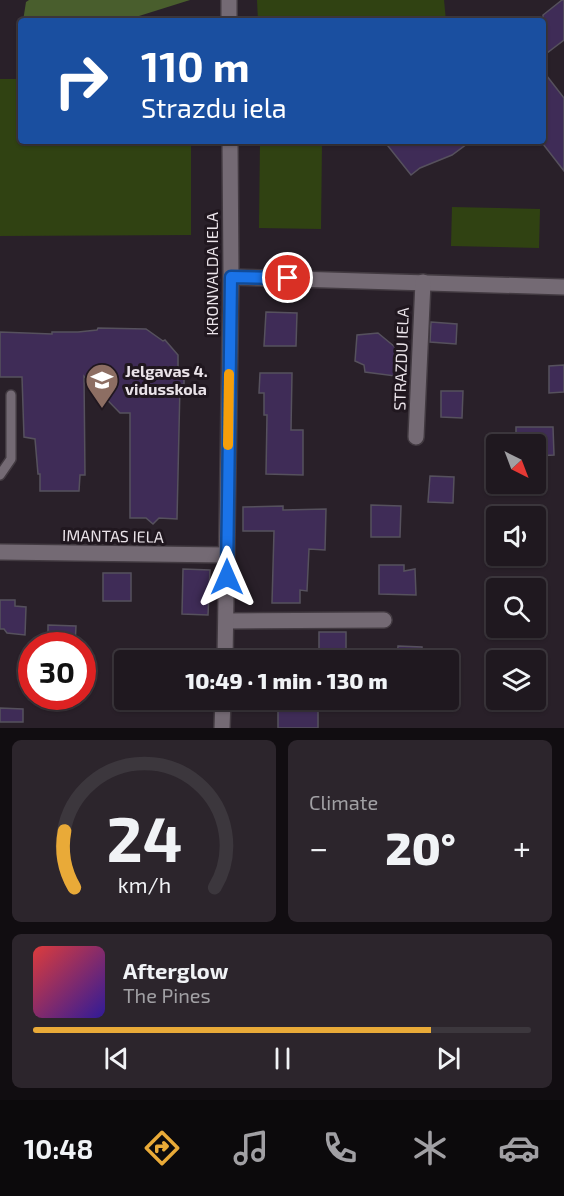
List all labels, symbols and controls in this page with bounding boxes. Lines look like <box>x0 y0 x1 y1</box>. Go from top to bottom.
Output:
text: 110 m <box>141 40 250 90</box>
icon: right <box>42 42 120 120</box>
text: Strazdu iela <box>141 91 287 123</box>
street label: KRONVALDA IELA <box>202 212 221 336</box>
pin <box>262 252 313 303</box>
icon: arrive <box>271 261 304 294</box>
street label: STRAZDU IELA <box>389 307 412 411</box>
place label: Jelgavas 4. vidusskola <box>125 361 208 398</box>
school or university icon: Jelgavas 4. vidusskola <box>84 362 120 409</box>
north arrow <box>486 434 546 494</box>
map controls <box>486 434 546 710</box>
button: sound <box>486 506 546 566</box>
street label: IMANTAS IELA <box>62 525 164 546</box>
position arrow <box>195 545 259 609</box>
button: search <box>486 578 546 638</box>
speed limit sign: 30 <box>18 632 96 710</box>
button: layers <box>486 650 546 710</box>
text: 10:49 · 1 min · 130 m <box>185 667 388 693</box>
text: Climate <box>309 790 378 814</box>
text: 24 <box>106 800 182 875</box>
text: 20° <box>385 820 456 874</box>
text: − <box>309 827 328 867</box>
text: + <box>513 827 531 867</box>
text: km/h <box>117 872 171 897</box>
text: Afterglow <box>123 957 228 983</box>
text: The Pines <box>123 983 211 1007</box>
icon: previous <box>100 1042 133 1075</box>
icon: pause <box>266 1042 299 1075</box>
icon: next <box>432 1042 465 1075</box>
icon: directions <box>141 1127 183 1169</box>
icon: music <box>230 1127 272 1169</box>
icon: phone <box>319 1127 361 1169</box>
icon: climate <box>409 1127 451 1169</box>
icon: car <box>498 1127 540 1169</box>
text: 10:48 <box>24 1132 93 1164</box>

